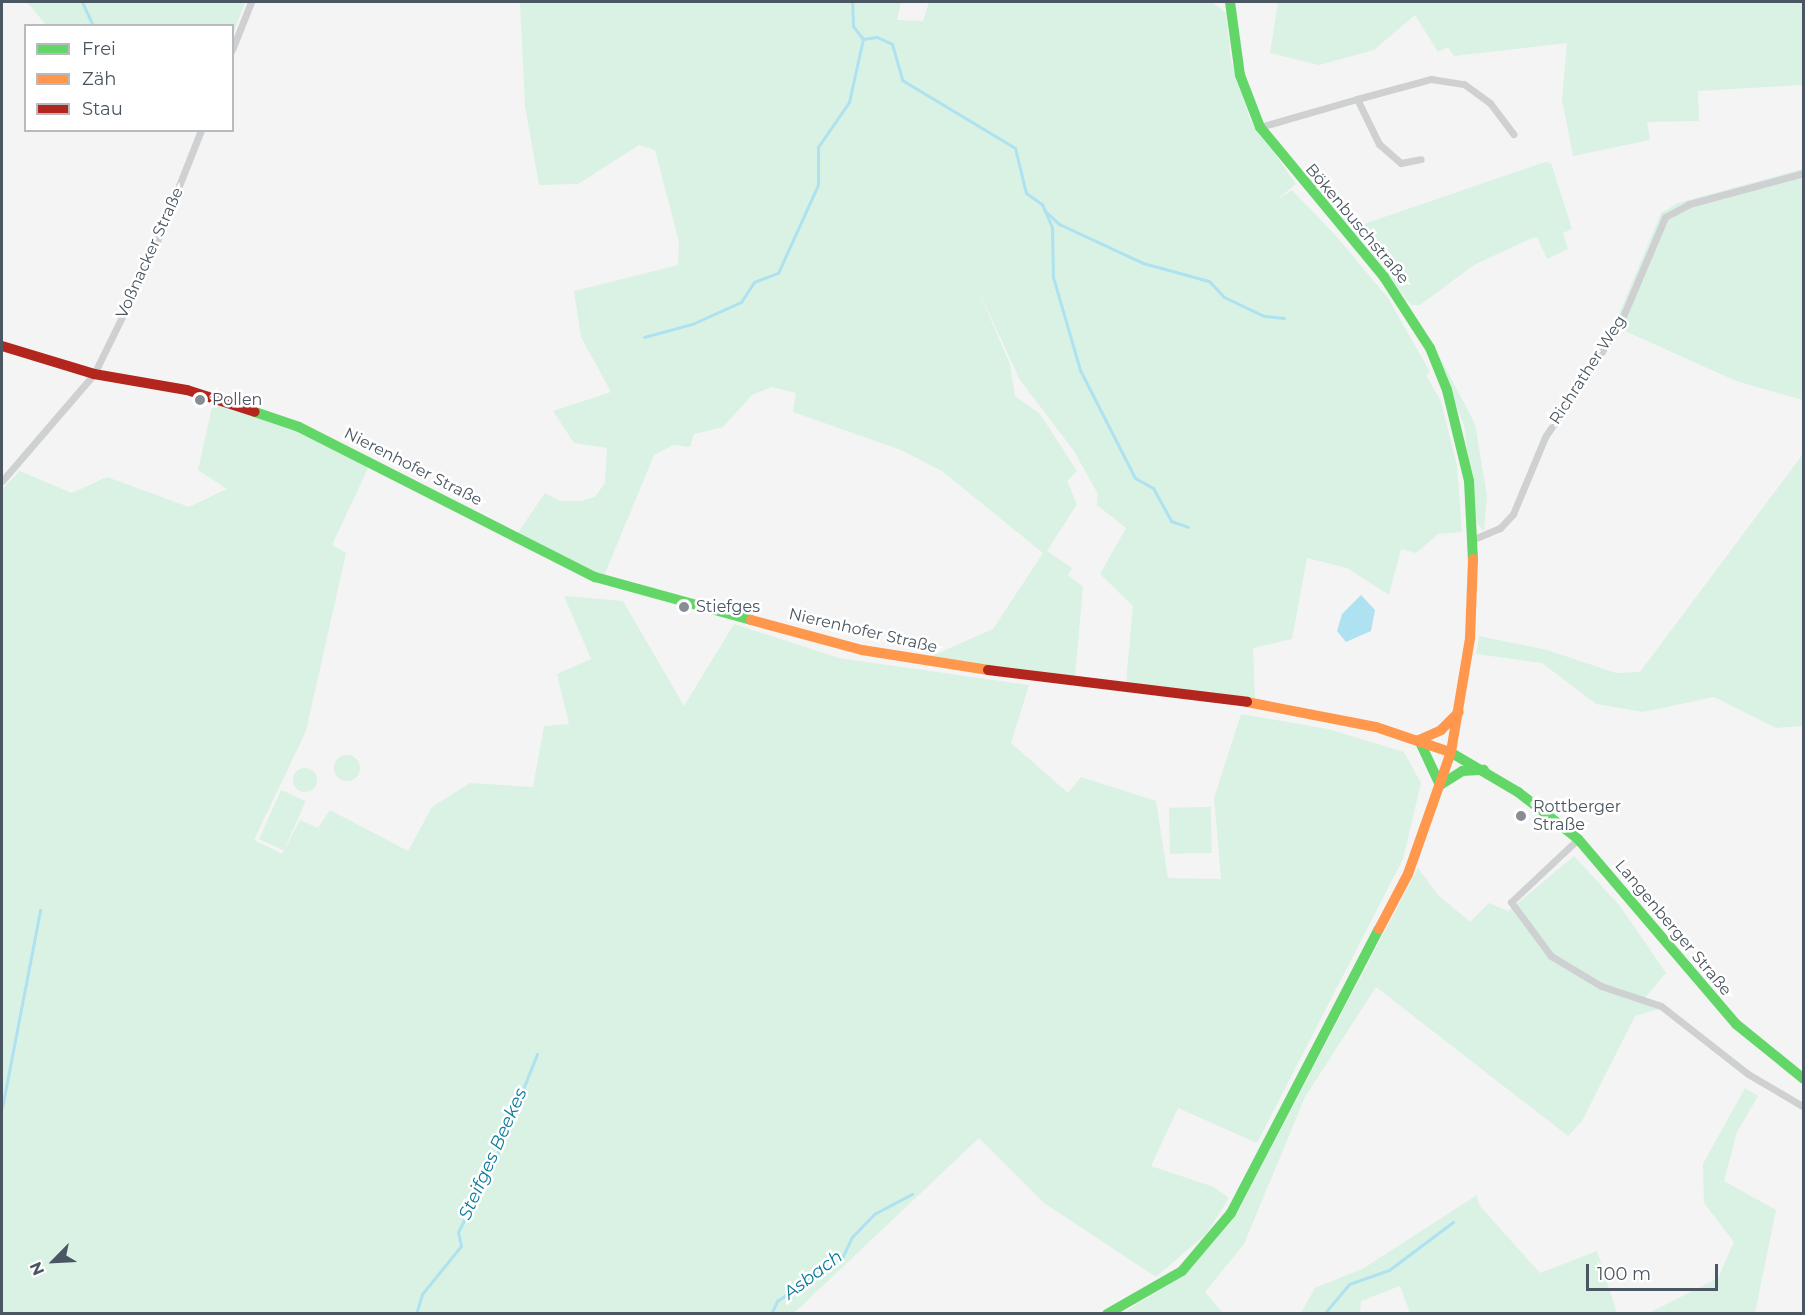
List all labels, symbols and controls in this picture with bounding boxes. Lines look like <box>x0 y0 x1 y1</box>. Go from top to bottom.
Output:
legend <box>24 24 234 132</box>
text: Frei <box>82 38 116 60</box>
text: Zäh <box>82 68 117 90</box>
text: Stau <box>82 98 123 120</box>
street label: Bökenbuschstraße <box>1301 160 1413 288</box>
street label: Voßnacker Straße <box>112 184 188 322</box>
street label: Richrather Weg <box>1546 312 1630 428</box>
place label: Pollen <box>212 390 262 410</box>
marker: Pollen <box>193 393 207 407</box>
street label: Nierenhofer Straße <box>341 424 485 510</box>
place label: Stiefges <box>696 597 760 617</box>
marker: Stiefges <box>677 600 691 614</box>
street label: Nierenhofer Straße <box>787 605 939 657</box>
place label: Rottberger Straße <box>1533 797 1621 835</box>
marker: Rottberger Straße <box>1514 809 1528 823</box>
street label: Langenberger Straße <box>1611 856 1735 1000</box>
water label: Steifges Beekes <box>454 1085 532 1223</box>
north arrow <box>24 1231 84 1291</box>
water label: Asbach <box>779 1246 847 1304</box>
scale bar <box>1589 1252 1721 1290</box>
text: N <box>26 1259 48 1278</box>
text: 100 m <box>1597 1263 1651 1285</box>

